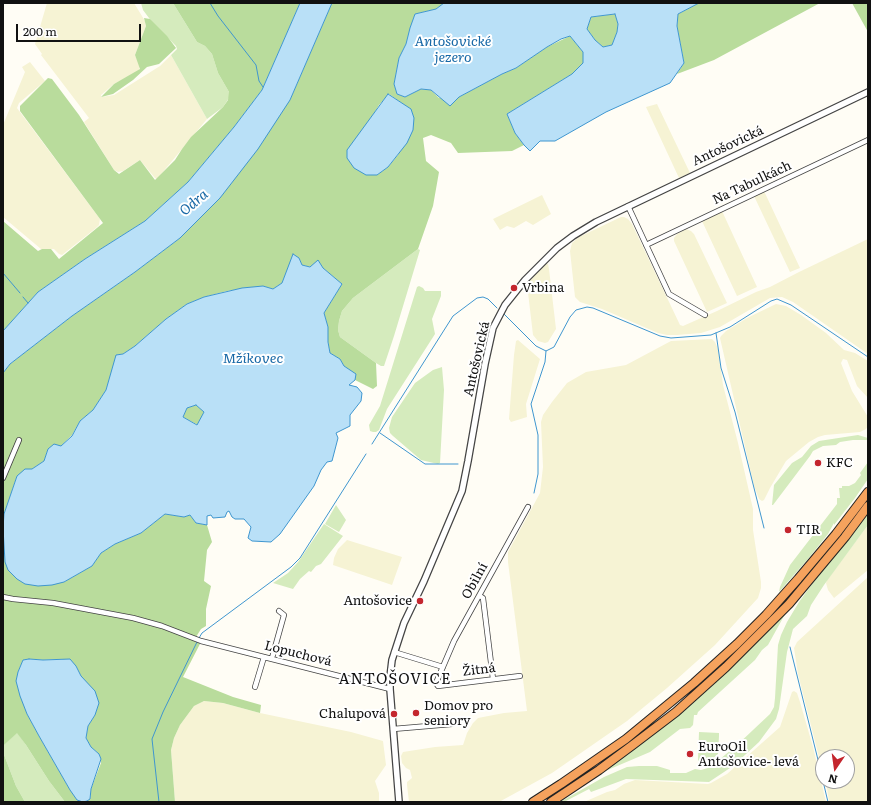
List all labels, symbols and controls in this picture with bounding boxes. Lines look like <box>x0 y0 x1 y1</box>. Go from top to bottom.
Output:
scale bar <box>18 16 143 42</box>
text: 200 m <box>23 22 57 40</box>
water label: Antošovické jezero <box>415 34 491 66</box>
street label: Antošovická <box>690 123 766 169</box>
street label: Na Tabulkách <box>710 158 794 208</box>
water label: Odra <box>176 186 212 220</box>
place label: Vrbina <box>522 280 564 296</box>
marker: Vrbina <box>509 283 519 293</box>
street label: Antošovická <box>461 320 493 398</box>
water label: Mžíkovec <box>223 351 283 367</box>
place label: KFC <box>826 455 853 471</box>
marker: KFC <box>813 458 823 468</box>
place label: TIR <box>796 522 820 538</box>
marker: TIR <box>783 525 793 535</box>
street label: Obilní <box>459 560 491 602</box>
place label: Antošovice <box>343 593 412 609</box>
marker: Antošovice <box>415 596 425 606</box>
street label: Lopuchová <box>263 638 333 670</box>
street label: Žitná <box>462 660 496 680</box>
district label: ANTOŠOVICE <box>338 671 452 689</box>
place label: Domov pro seniory <box>424 698 493 729</box>
place label: Chalupová <box>319 706 386 722</box>
marker: Domov pro seniory <box>411 708 421 718</box>
marker: Chalupová <box>389 709 399 719</box>
place label: EuroOil Antošovice- levá <box>698 739 799 770</box>
marker: EuroOil Antošovice- levá <box>685 749 695 759</box>
north arrow <box>815 749 855 789</box>
text: N <box>826 771 839 789</box>

